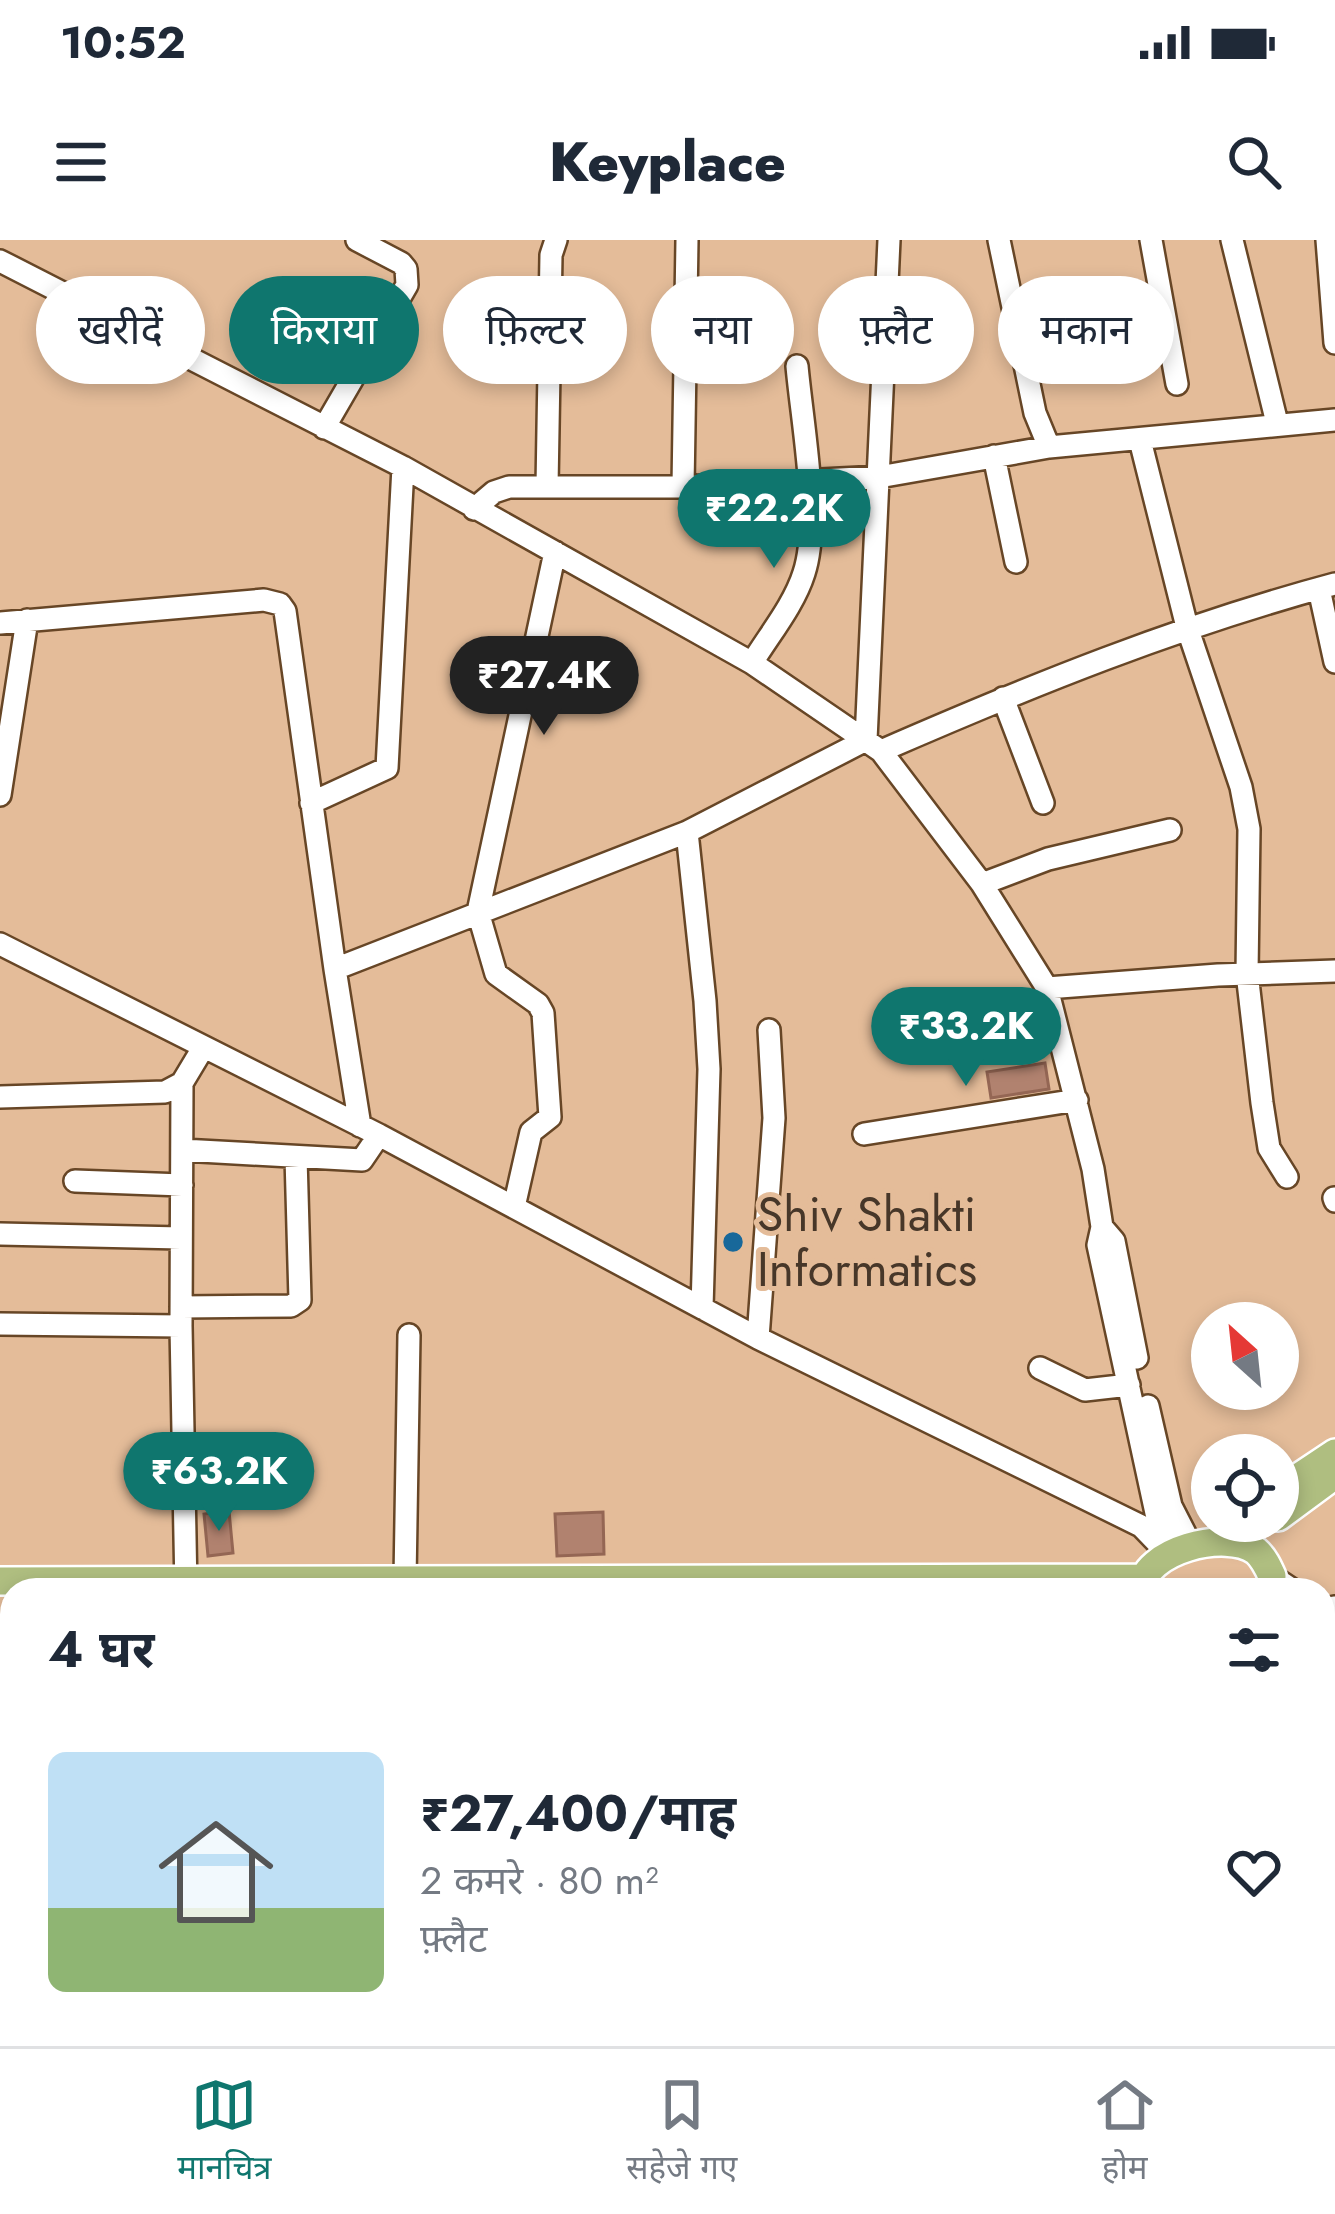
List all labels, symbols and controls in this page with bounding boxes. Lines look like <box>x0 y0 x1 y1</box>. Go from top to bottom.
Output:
text: 10:52 <box>60 10 186 75</box>
text: Keyplace <box>549 123 786 201</box>
icon: menu <box>48 129 114 195</box>
icon: search <box>1221 129 1287 195</box>
chip: खरीदें <box>36 276 205 384</box>
chip: किराया <box>229 276 419 384</box>
chip: फ़िल्टर <box>443 276 627 384</box>
chip: नया <box>651 276 794 384</box>
chip: फ़्लैट <box>818 276 974 384</box>
chip: मकान <box>998 276 1174 384</box>
pin: ₹22.2K <box>676 469 872 571</box>
text: ₹22.2K <box>705 479 843 536</box>
pin: ₹27.4K <box>446 636 642 738</box>
text: ₹27.4K <box>477 646 611 703</box>
pin: ₹33.2K <box>868 987 1064 1089</box>
text: ₹33.2K <box>898 997 1034 1054</box>
place label: Shiv Shakti Informatics <box>757 1180 977 1304</box>
marker: Shiv Shakti Informatics <box>720 1229 746 1255</box>
north arrow <box>1191 1302 1299 1410</box>
map controls <box>1191 1302 1299 1542</box>
pin: ₹63.2K <box>121 1432 317 1534</box>
button: locate <box>1191 1434 1299 1542</box>
text: ₹63.2K <box>150 1442 288 1499</box>
text: 4 घर <box>48 1612 154 1686</box>
icon: filters <box>1221 1617 1287 1683</box>
text: ₹27,400/माह <box>420 1776 736 1850</box>
icon: home <box>144 1800 288 1944</box>
icon: heart <box>1221 1839 1287 1905</box>
text: 2 कमरे · 80 m² <box>420 1852 659 1909</box>
text: फ़्लैट <box>420 1910 487 1967</box>
tab: मानचित्र <box>177 2072 272 2192</box>
tab: सहेजे गए <box>626 2072 737 2192</box>
tab: होम <box>1092 2072 1158 2192</box>

